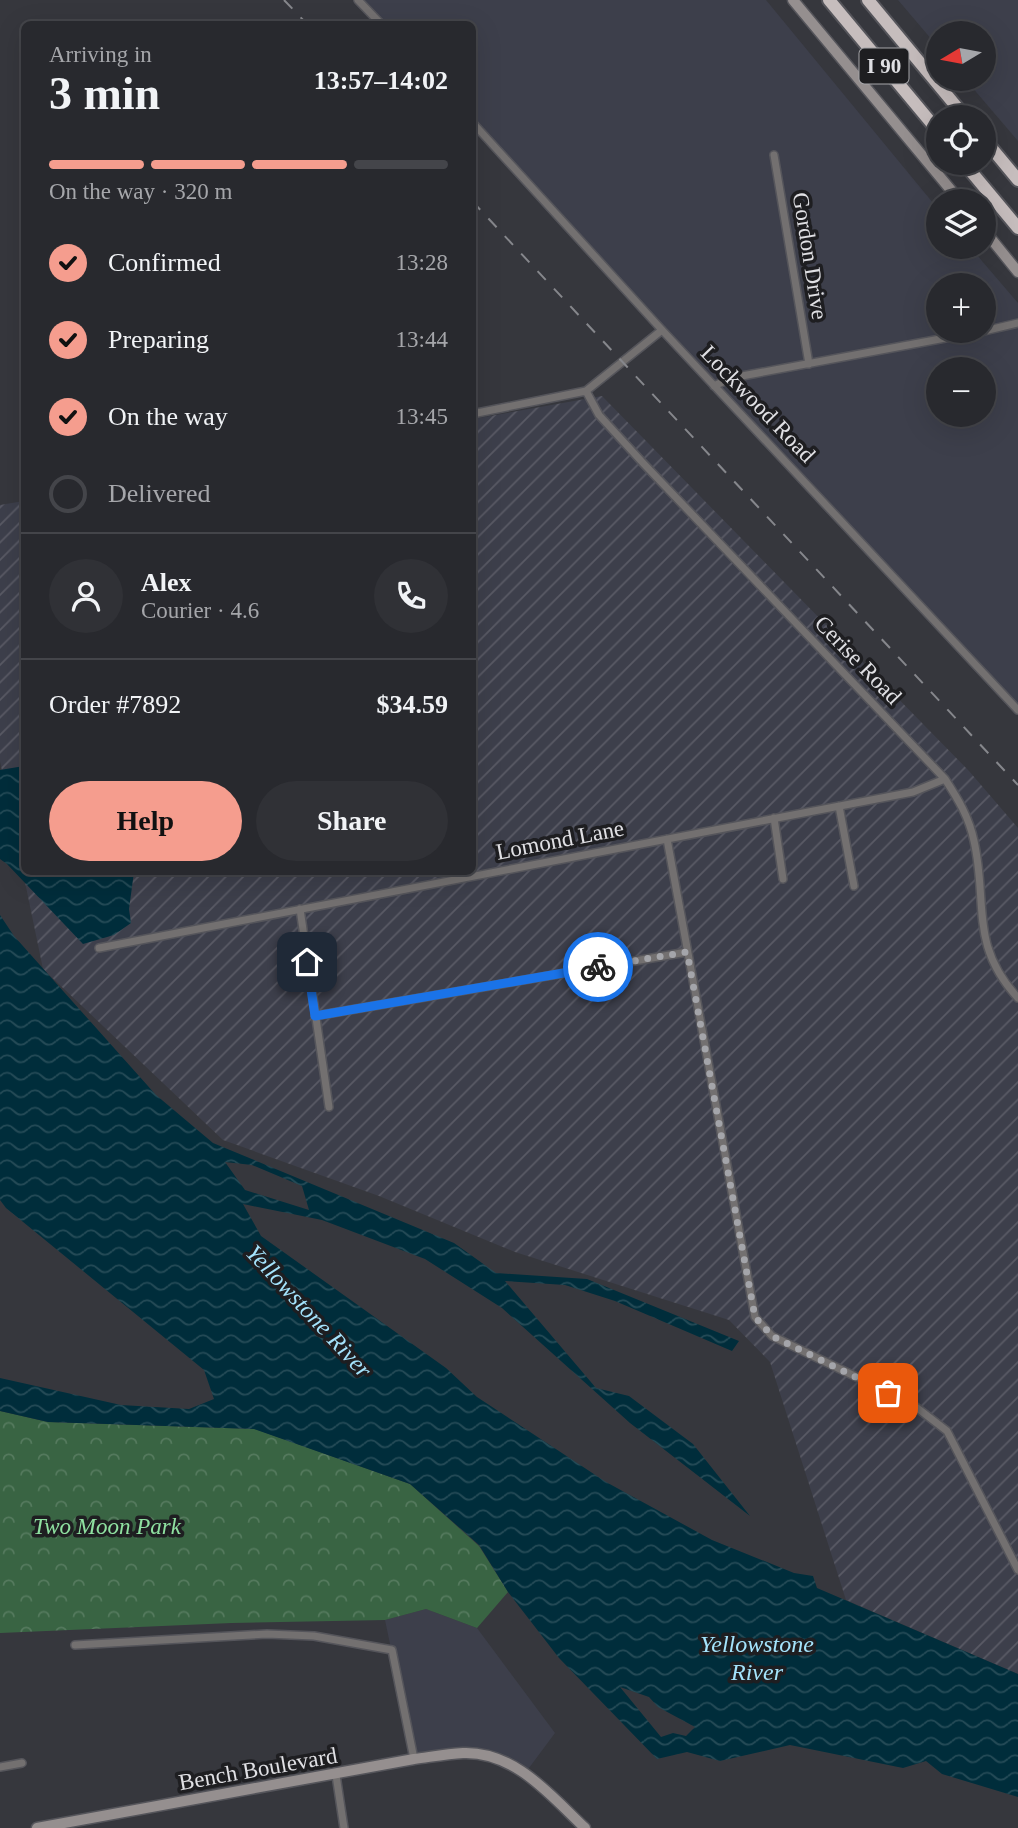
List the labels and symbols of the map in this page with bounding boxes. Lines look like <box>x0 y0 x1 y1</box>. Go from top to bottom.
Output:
north arrow <box>926 21 996 91</box>
road number: I 90 <box>860 48 908 84</box>
street label: Gordon Drive <box>788 191 832 321</box>
street label: Lockwood Road <box>696 340 820 468</box>
street label: Cerise Road <box>810 611 907 710</box>
street label: Lomond Lane <box>494 815 626 865</box>
pin <box>277 932 337 992</box>
courier <box>563 932 633 1002</box>
water label: Yellowstone River <box>241 1239 378 1383</box>
pin <box>858 1363 918 1423</box>
park label: Two Moon Park <box>33 1514 182 1539</box>
water label: Yellowstone River <box>700 1631 814 1685</box>
street label: Bench Boulevard <box>177 1743 340 1795</box>

